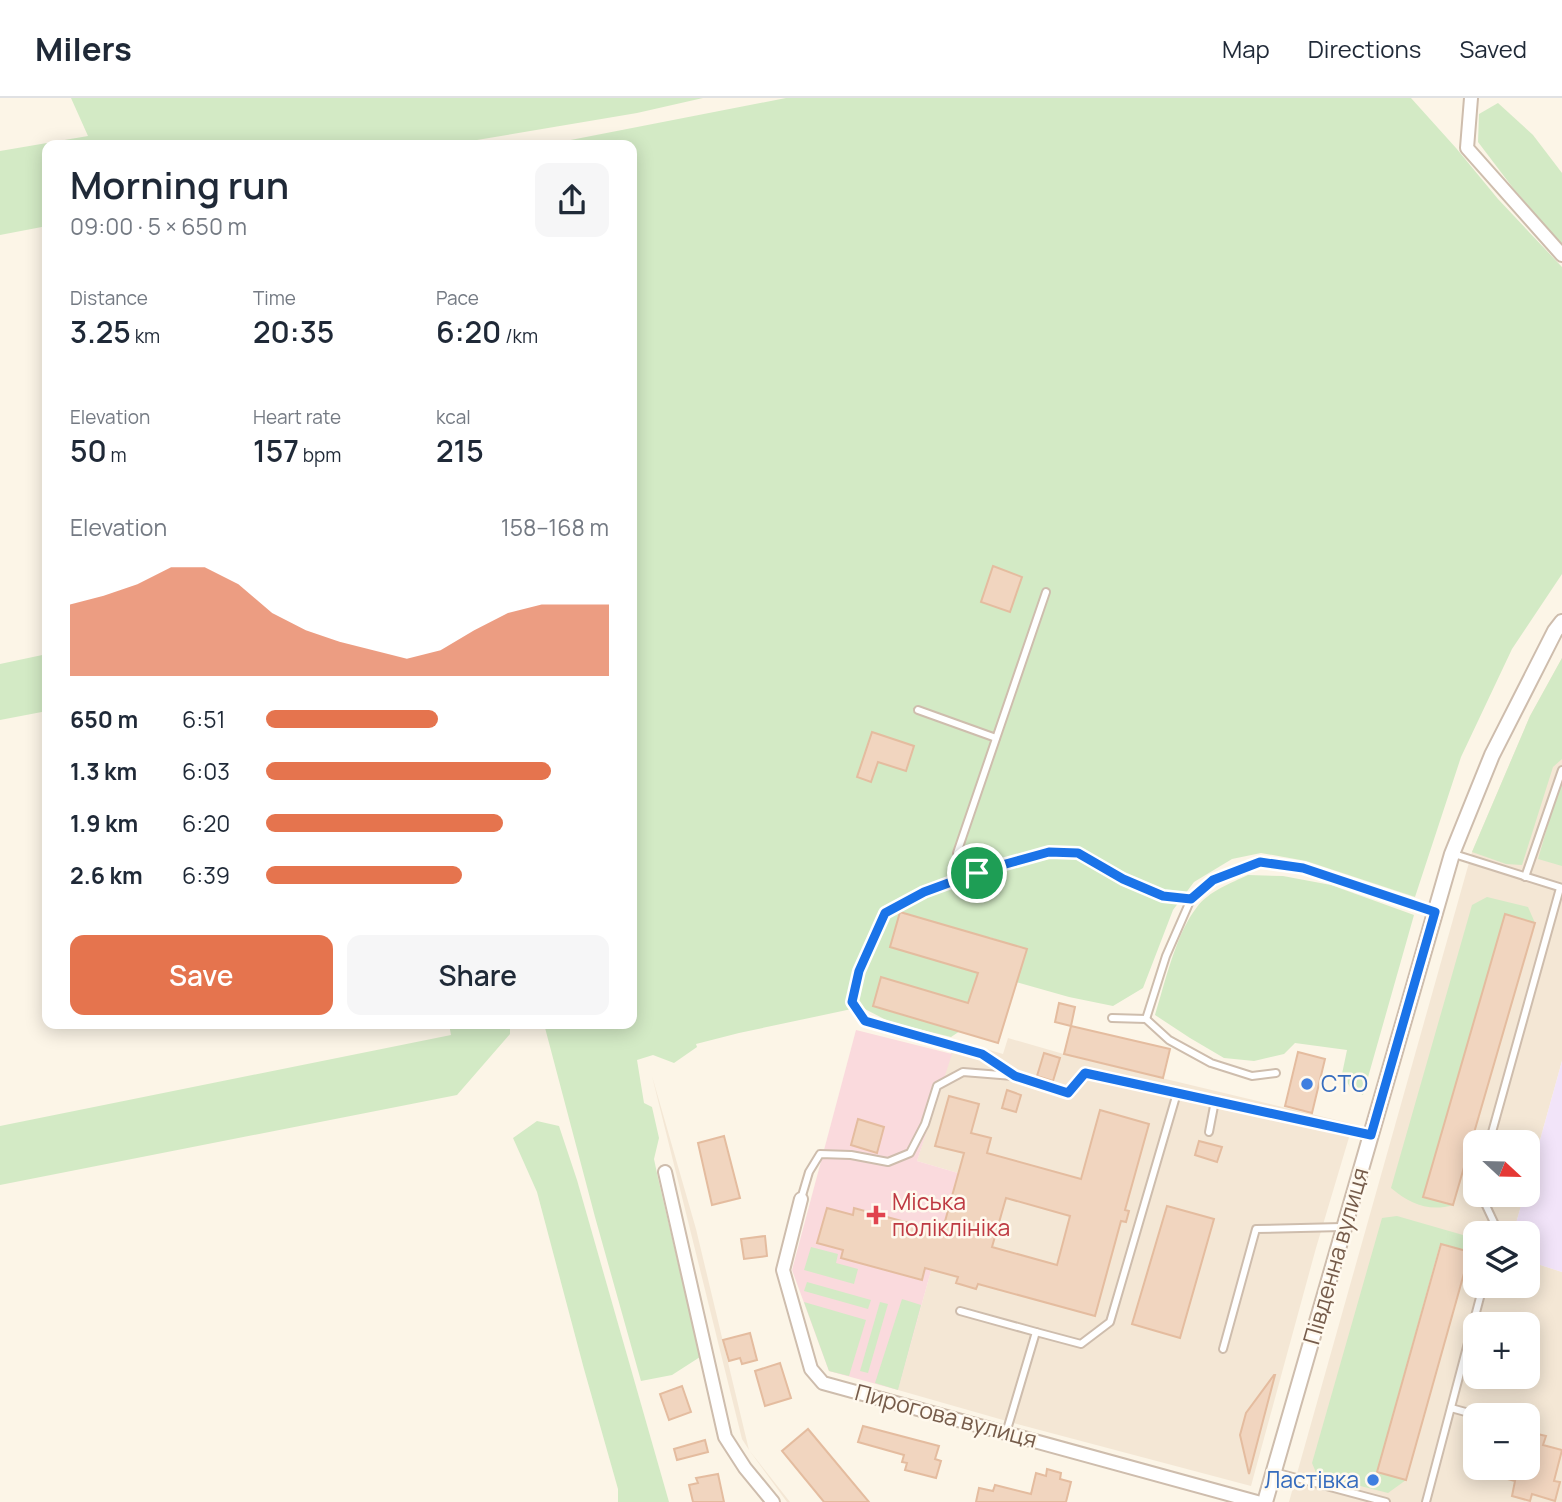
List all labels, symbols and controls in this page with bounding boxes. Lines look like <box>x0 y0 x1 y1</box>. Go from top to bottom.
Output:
text: Milers <box>35 26 132 71</box>
text: Map <box>1222 32 1270 65</box>
text: Directions <box>1308 32 1421 65</box>
text: Saved <box>1459 32 1527 65</box>
text: Morning run <box>70 158 289 210</box>
button: share <box>535 163 609 237</box>
text: 09:00 · 5 × 650 m <box>70 210 247 242</box>
text: Distance <box>70 285 148 311</box>
text: Time <box>253 285 296 311</box>
text: Pace <box>436 285 479 311</box>
text: 3.25 <box>70 311 131 352</box>
text: 20:35 <box>253 311 334 352</box>
text: 6:20 <box>436 311 501 352</box>
text: km <box>131 323 160 349</box>
text: /km <box>501 323 538 349</box>
text: Elevation <box>70 404 150 430</box>
text: Heart rate <box>253 404 341 430</box>
text: kcal <box>436 404 471 430</box>
text: 50 <box>70 430 107 471</box>
text: 157 <box>253 430 299 471</box>
text: 215 <box>436 430 484 471</box>
text: m <box>107 442 127 468</box>
text: bpm <box>299 442 341 468</box>
text: Elevation <box>70 511 167 543</box>
text: 158–168 m <box>501 511 609 543</box>
text: 650 m <box>70 703 138 735</box>
text: 6:51 <box>182 703 225 735</box>
text: 1.3 km <box>70 755 137 787</box>
text: 6:03 <box>182 755 230 787</box>
text: 1.9 km <box>70 807 138 839</box>
text: 6:20 <box>182 807 230 839</box>
pin <box>947 843 1007 903</box>
icon: arrive <box>958 854 996 892</box>
text: 2.6 km <box>70 859 143 891</box>
text: 6:39 <box>182 859 230 891</box>
button: Save <box>70 935 333 1015</box>
button: Share <box>347 935 609 1015</box>
place label: СТО <box>1321 1067 1368 1099</box>
marker: СТО <box>1299 1076 1315 1092</box>
north arrow <box>1463 1130 1540 1208</box>
map controls <box>1463 1130 1540 1480</box>
street label: Південна вулиця <box>1294 1164 1376 1348</box>
place label: Міська поліклініка <box>892 1185 1010 1243</box>
marker: Міська поліклініка <box>866 1205 886 1225</box>
button: layers <box>1463 1221 1540 1298</box>
button: + <box>1463 1312 1540 1389</box>
street label: Пирогова вулиця <box>852 1375 1041 1455</box>
button: − <box>1463 1403 1540 1480</box>
place label: Ластівка <box>1264 1463 1359 1495</box>
marker: Ластівка <box>1365 1472 1381 1488</box>

